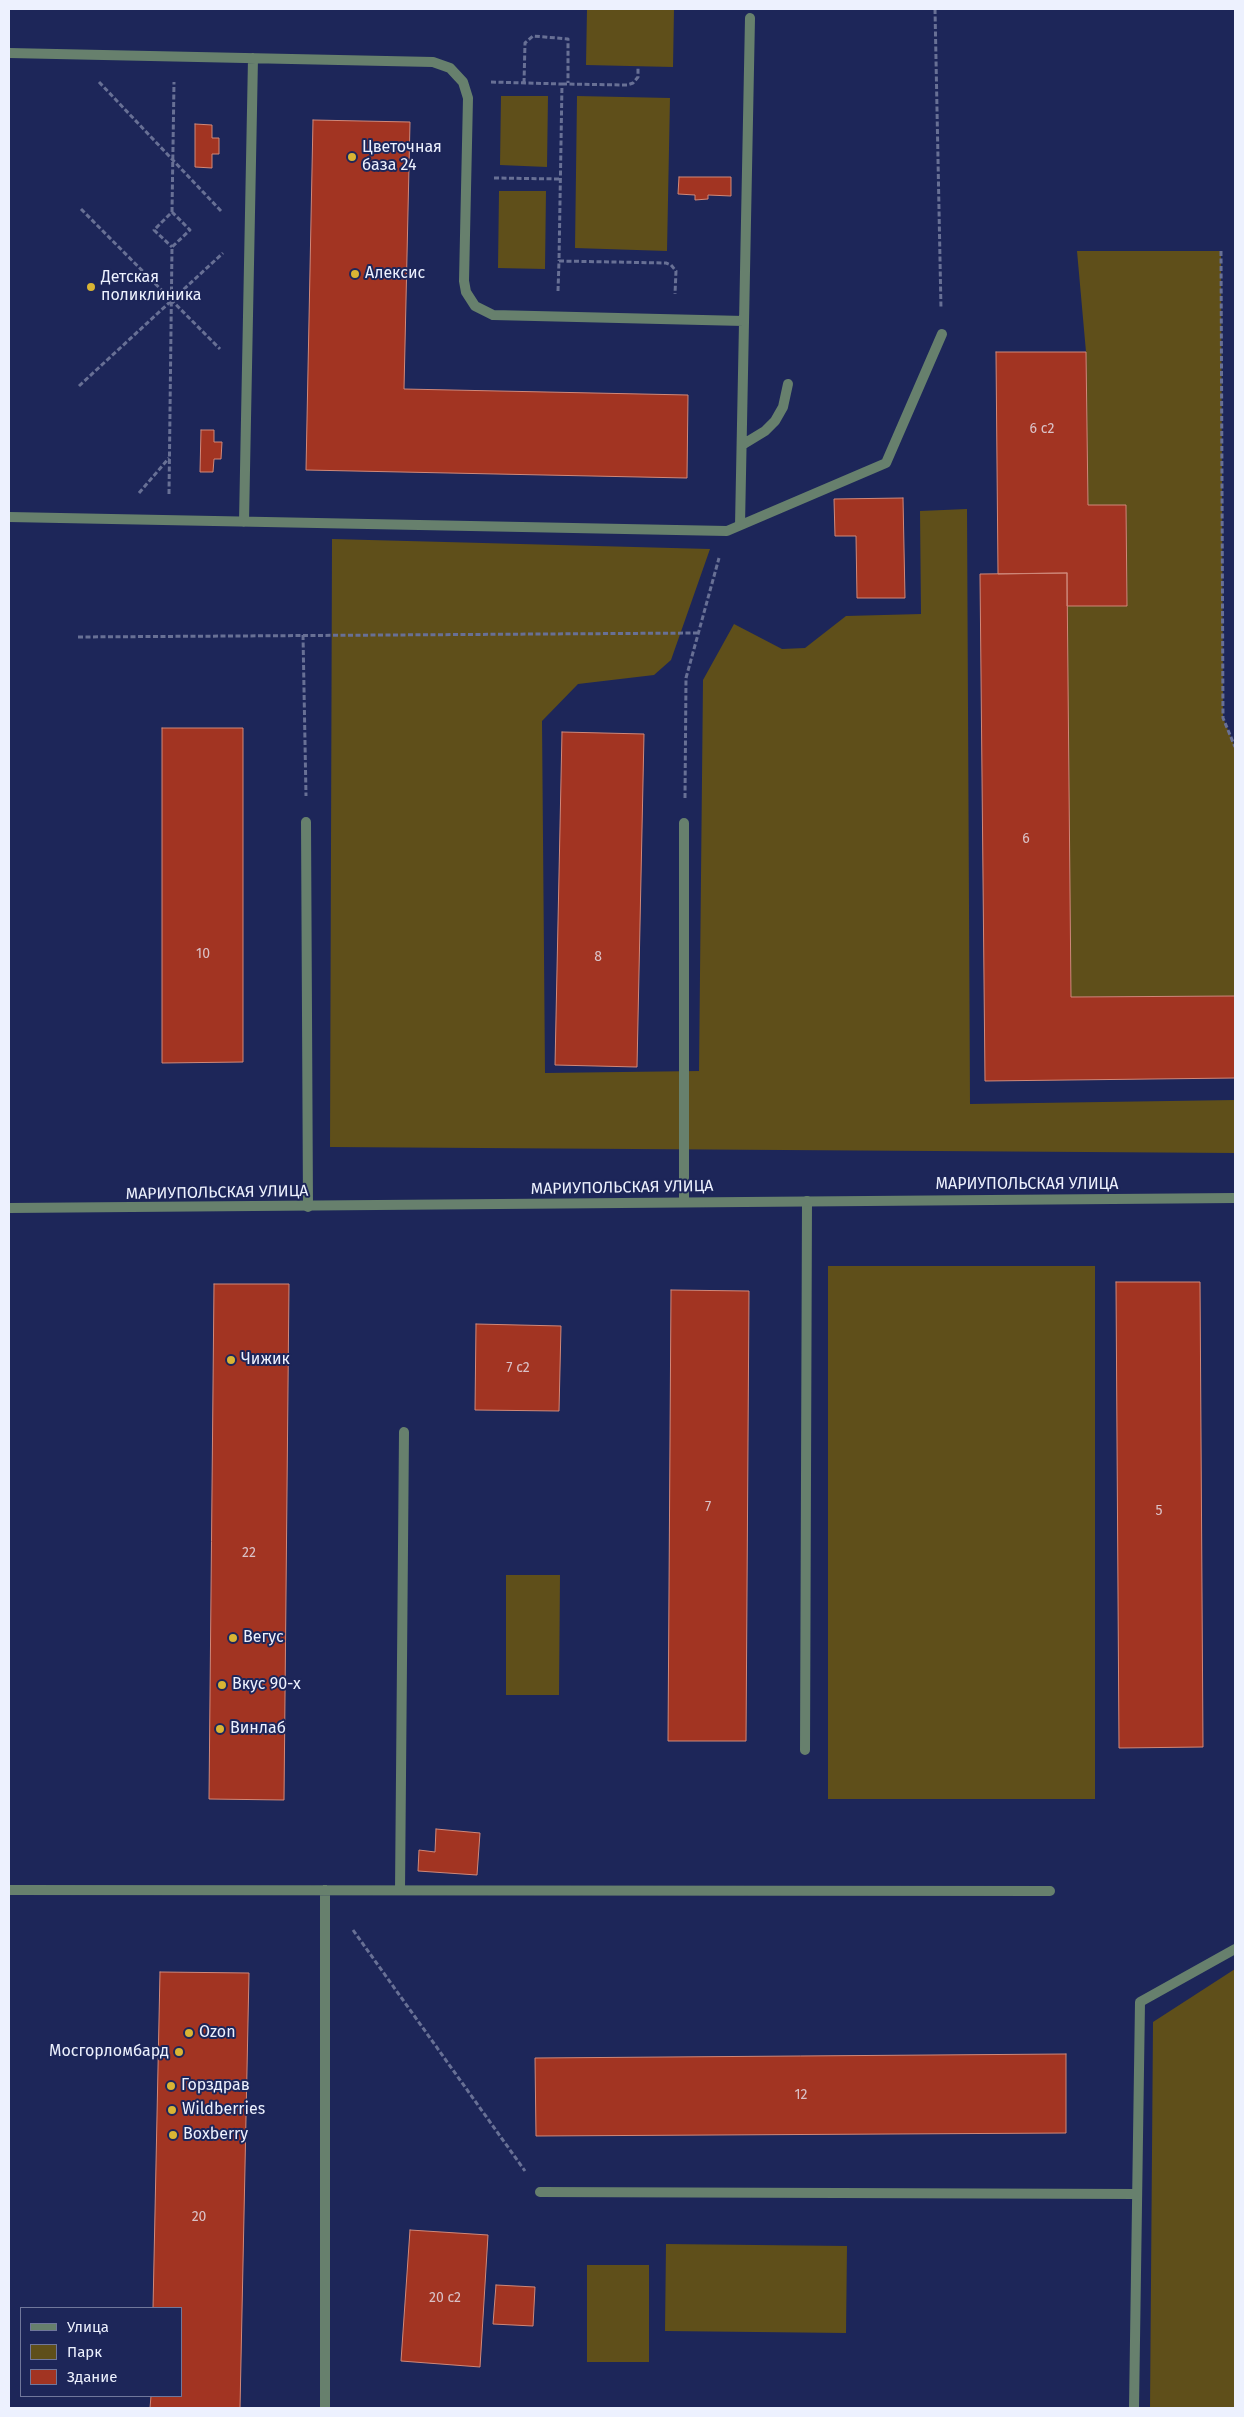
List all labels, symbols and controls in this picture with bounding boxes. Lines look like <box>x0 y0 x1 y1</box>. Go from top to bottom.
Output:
place label: Цветочная база 24 <box>362 138 442 176</box>
marker: Цветочная база 24 <box>346 151 358 163</box>
place label: Алексис <box>365 264 425 284</box>
place label: Детская поликлиника <box>101 268 201 306</box>
marker: Алексис <box>349 268 361 280</box>
marker: Детская поликлиника <box>85 281 97 293</box>
house number: 6 с2 <box>1030 421 1054 437</box>
house number: 6 <box>1022 831 1030 847</box>
house number: 10 <box>196 946 210 962</box>
house number: 8 <box>594 949 602 965</box>
street label: МАРИУПОЛЬСКАЯ УЛИЦА <box>936 1175 1118 1195</box>
street label: МАРИУПОЛЬСКАЯ УЛИЦА <box>530 1177 714 1199</box>
street label: МАРИУПОЛЬСКАЯ УЛИЦА <box>125 1182 309 1204</box>
place label: Чижик <box>241 1350 290 1370</box>
marker: Чижик <box>225 1354 237 1366</box>
house number: 7 с2 <box>506 1360 530 1376</box>
house number: 7 <box>705 1499 711 1515</box>
house number: 5 <box>1155 1503 1163 1519</box>
house number: 22 <box>242 1545 256 1561</box>
place label: Вегус <box>243 1628 284 1648</box>
marker: Вегус <box>227 1632 239 1644</box>
place label: Вкус 90-х <box>232 1675 301 1695</box>
marker: Вкус 90-х <box>216 1679 228 1691</box>
place label: Винлаб <box>230 1719 286 1739</box>
marker: Винлаб <box>214 1723 226 1735</box>
place label: Ozon <box>199 2023 236 2043</box>
marker: Ozon <box>183 2027 195 2039</box>
place label: Мосгорломбард <box>49 2042 169 2062</box>
marker: Мосгорломбард <box>173 2046 185 2058</box>
place label: Горздрав <box>181 2076 250 2096</box>
marker: Горздрав <box>165 2080 177 2092</box>
house number: 12 <box>795 2087 807 2103</box>
place label: Wildberries <box>182 2100 265 2120</box>
marker: Wildberries <box>166 2104 178 2116</box>
place label: Boxberry <box>183 2125 248 2145</box>
marker: Boxberry <box>167 2129 179 2141</box>
house number: 20 <box>192 2209 206 2225</box>
house number: 20 с2 <box>429 2290 461 2306</box>
legend <box>20 2307 182 2397</box>
text: Улица <box>67 2318 109 2336</box>
text: Парк <box>67 2343 102 2361</box>
text: Здание <box>67 2368 117 2386</box>

